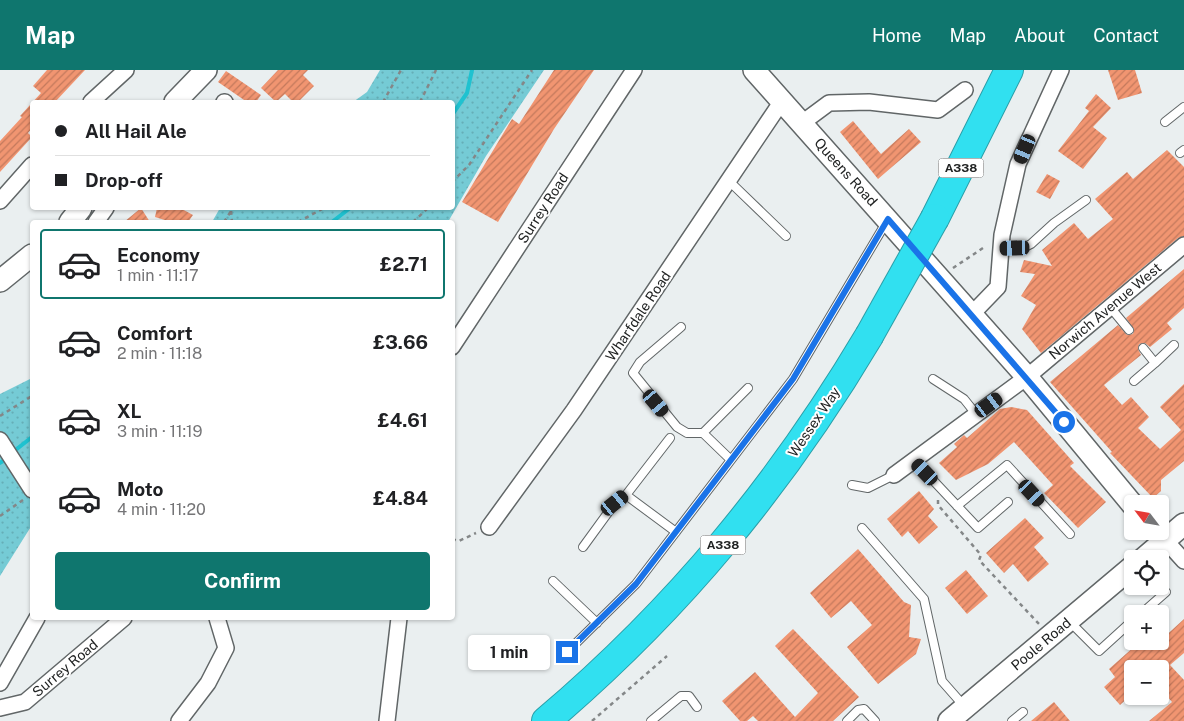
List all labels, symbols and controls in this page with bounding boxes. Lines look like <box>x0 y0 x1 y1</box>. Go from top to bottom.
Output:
text: Map <box>25 21 75 49</box>
text: Home <box>872 25 922 46</box>
text: Map <box>950 25 986 46</box>
text: About <box>1014 25 1065 46</box>
text: Contact <box>1093 25 1159 46</box>
text: All Hail Ale <box>85 120 187 142</box>
car <box>1012 132 1037 166</box>
street label: Queens Road <box>811 135 881 209</box>
road number: A338 <box>938 159 984 178</box>
text: Drop-off <box>85 169 162 191</box>
street label: Surrey Road <box>514 170 572 246</box>
car <box>999 240 1030 256</box>
icon: car <box>57 242 102 287</box>
text: Economy <box>117 244 200 266</box>
text: £2.71 <box>380 253 428 275</box>
street label: Norwich Avenue West <box>1046 259 1164 363</box>
text: 1 min · 11:17 <box>117 266 199 285</box>
street label: Wharfdale Road <box>602 268 674 364</box>
icon: car <box>57 320 102 365</box>
text: Comfort <box>117 322 193 344</box>
text: £3.66 <box>373 331 428 353</box>
text: 2 min · 11:18 <box>117 344 202 363</box>
street label: Wessex Way <box>785 384 844 460</box>
car <box>640 387 671 419</box>
car <box>972 390 1005 420</box>
icon: car <box>57 398 102 443</box>
text: XL <box>117 400 142 422</box>
text: £4.61 <box>377 409 428 431</box>
route start <box>1053 411 1075 433</box>
text: 3 min · 11:19 <box>117 422 203 441</box>
car <box>909 456 940 488</box>
icon: car <box>57 476 102 521</box>
car <box>1016 477 1047 509</box>
text: Moto <box>117 478 163 500</box>
text: £4.84 <box>373 487 428 509</box>
car <box>598 488 631 518</box>
north arrow <box>1124 495 1169 540</box>
map controls <box>1124 495 1169 705</box>
text: 4 min · 11:20 <box>117 500 206 519</box>
road number: A338 <box>700 536 746 554</box>
button: locate <box>1124 550 1169 595</box>
button: Confirm <box>55 552 430 610</box>
button: + <box>1124 605 1169 650</box>
street label: Poole Road <box>1008 614 1074 674</box>
callout: 1 min <box>467 634 550 670</box>
street label: Surrey Road <box>29 636 101 700</box>
route end <box>556 641 578 663</box>
text: 1 min <box>490 643 528 662</box>
button: − <box>1124 660 1169 705</box>

